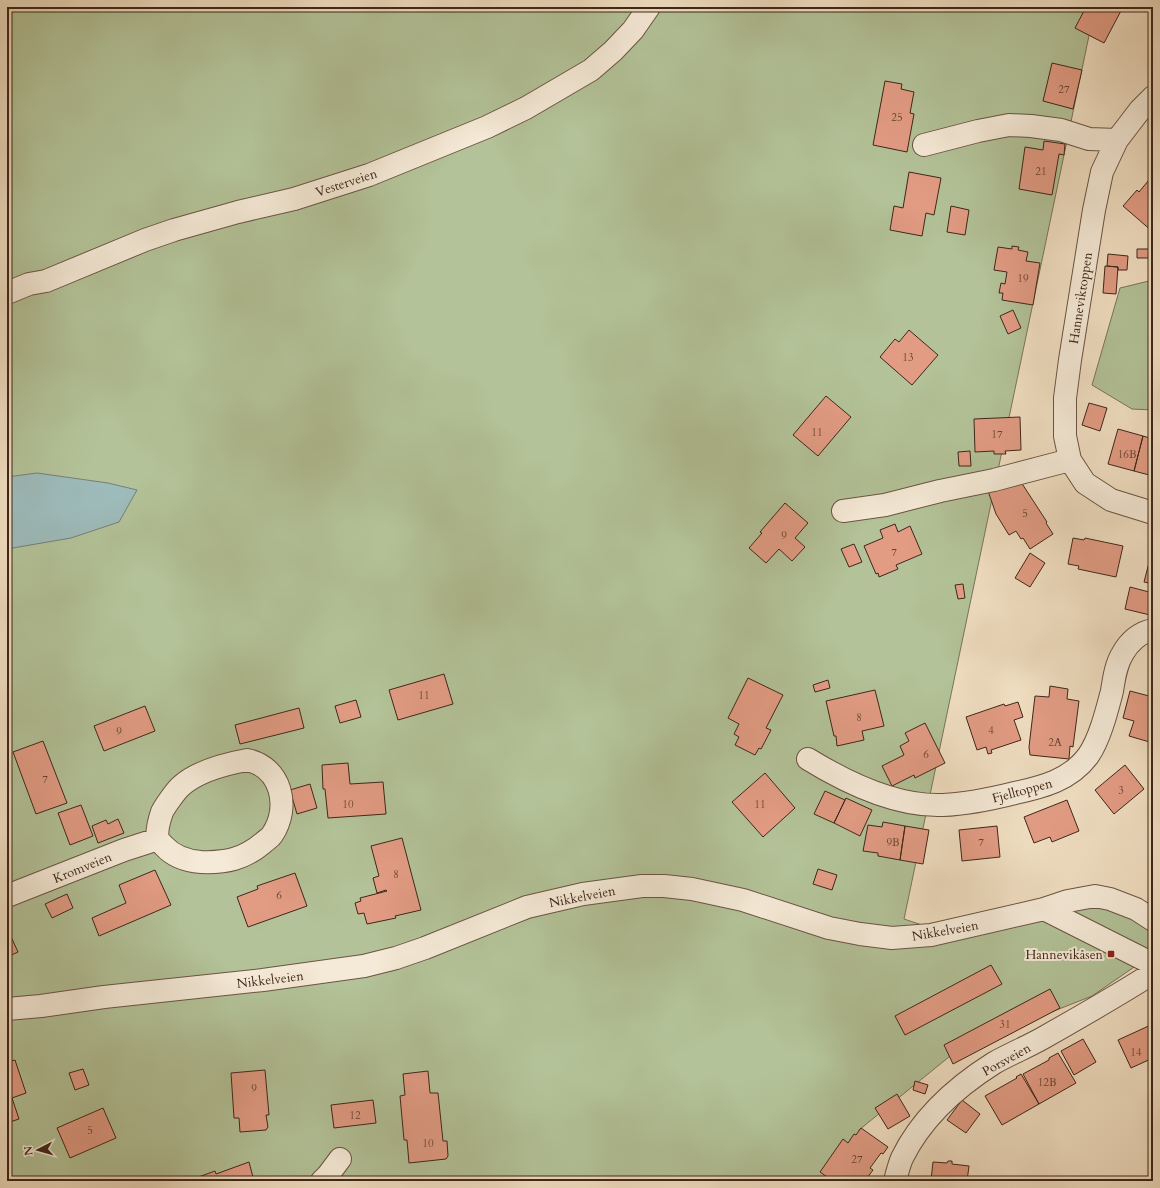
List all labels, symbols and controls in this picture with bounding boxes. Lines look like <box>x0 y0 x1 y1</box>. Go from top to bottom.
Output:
house number: 27 <box>1058 82 1070 97</box>
house number: 25 <box>891 110 903 125</box>
street label: Vesterveien <box>313 164 380 201</box>
house number: 21 <box>1035 164 1047 179</box>
street label: Hanneviktoppen <box>1065 250 1097 345</box>
house number: 19 <box>1017 271 1029 286</box>
house number: 13 <box>902 350 914 365</box>
house number: 11 <box>811 425 823 440</box>
house number: 17 <box>991 427 1003 442</box>
house number: 16B <box>1118 447 1136 462</box>
house number: 5 <box>1022 506 1028 521</box>
house number: 9 <box>781 528 787 543</box>
house number: 7 <box>891 545 897 560</box>
house number: 11 <box>418 688 430 703</box>
house number: 8 <box>856 710 862 725</box>
house number: 4 <box>988 723 994 738</box>
house number: 9 <box>116 724 122 739</box>
house number: 2A <box>1048 735 1062 750</box>
house number: 6 <box>923 747 929 762</box>
house number: 7 <box>42 772 48 787</box>
street label: Fjelltoppen <box>990 774 1055 808</box>
house number: 3 <box>1118 783 1124 798</box>
house number: 10 <box>342 797 354 812</box>
house number: 11 <box>754 797 766 812</box>
house number: 9B <box>886 835 900 850</box>
house number: 7 <box>978 835 984 850</box>
street label: Kromveien <box>50 848 115 888</box>
house number: 8 <box>393 867 399 882</box>
street label: Nikkelveien <box>547 882 618 912</box>
house number: 6 <box>276 888 282 903</box>
street label: Nikkelveien <box>910 916 980 946</box>
place label: Hannevikåsen <box>1025 946 1104 964</box>
marker: Hannevikåsen <box>1106 949 1116 959</box>
street label: Nikkelveien <box>236 967 305 993</box>
house number: 31 <box>999 1017 1011 1032</box>
street label: Porsveien <box>979 1039 1035 1081</box>
house number: 14 <box>1130 1045 1142 1060</box>
house number: 12B <box>1038 1075 1056 1090</box>
house number: 9 <box>251 1081 257 1096</box>
house number: 12 <box>349 1108 361 1123</box>
house number: 5 <box>87 1123 93 1138</box>
north arrow <box>18 1130 58 1170</box>
house number: 10 <box>422 1136 434 1151</box>
text: N <box>21 1145 37 1157</box>
house number: 27 <box>851 1152 863 1167</box>

